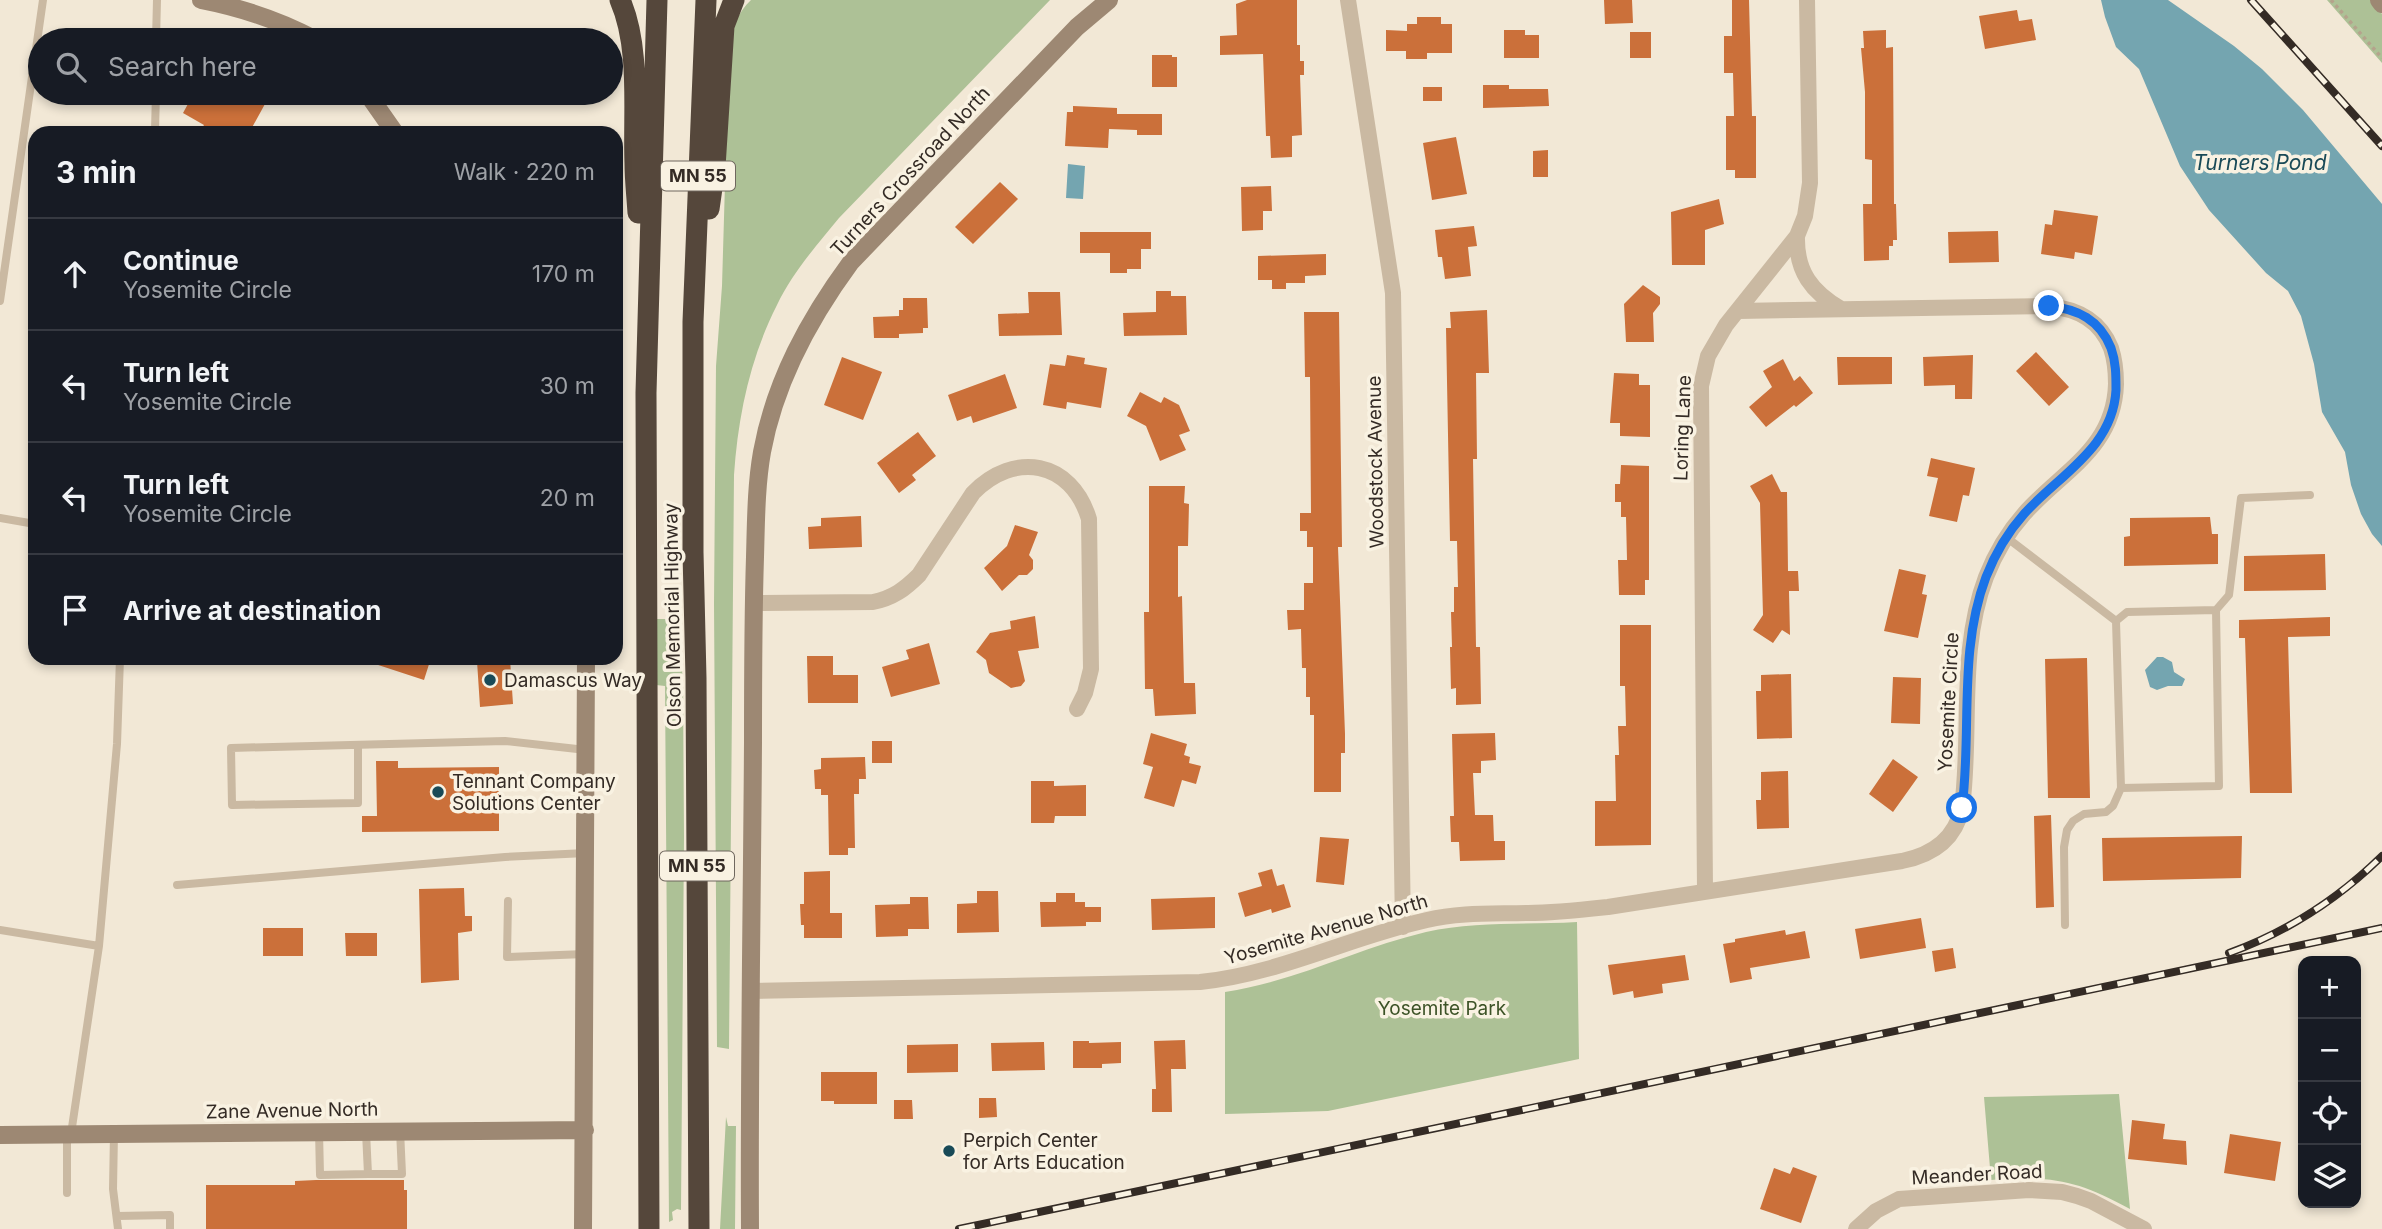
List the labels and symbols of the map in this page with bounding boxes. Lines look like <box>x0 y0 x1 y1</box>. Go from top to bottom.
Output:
street label: Turners Crossroad North <box>826 82 995 261</box>
water label: Turners Pond <box>2193 150 2327 175</box>
road number: MN 55 <box>661 162 735 190</box>
route end <box>2033 290 2064 321</box>
street label: Woodstock Avenue <box>1362 375 1389 549</box>
street label: Loring Lane <box>1669 375 1696 481</box>
street label: Olson Memorial Highway <box>659 502 686 727</box>
street label: Yosemite Circle <box>1933 632 1964 772</box>
place label: Damascus Way <box>504 669 642 692</box>
marker: Damascus Way <box>482 672 498 688</box>
place label: Tennant Company Solutions Center <box>452 770 616 815</box>
marker: Tennant Company Solutions Center <box>430 784 446 800</box>
route start <box>1946 792 1977 823</box>
road number: MN 55 <box>660 852 734 880</box>
street label: Yosemite Avenue North <box>1222 889 1430 970</box>
park label: Yosemite Park <box>1378 997 1507 1020</box>
street label: Zane Avenue North <box>205 1097 379 1124</box>
place label: Perpich Center for Arts Education <box>963 1129 1125 1174</box>
marker: Perpich Center for Arts Education <box>941 1143 957 1159</box>
street label: Meander Road <box>1911 1160 2043 1189</box>

